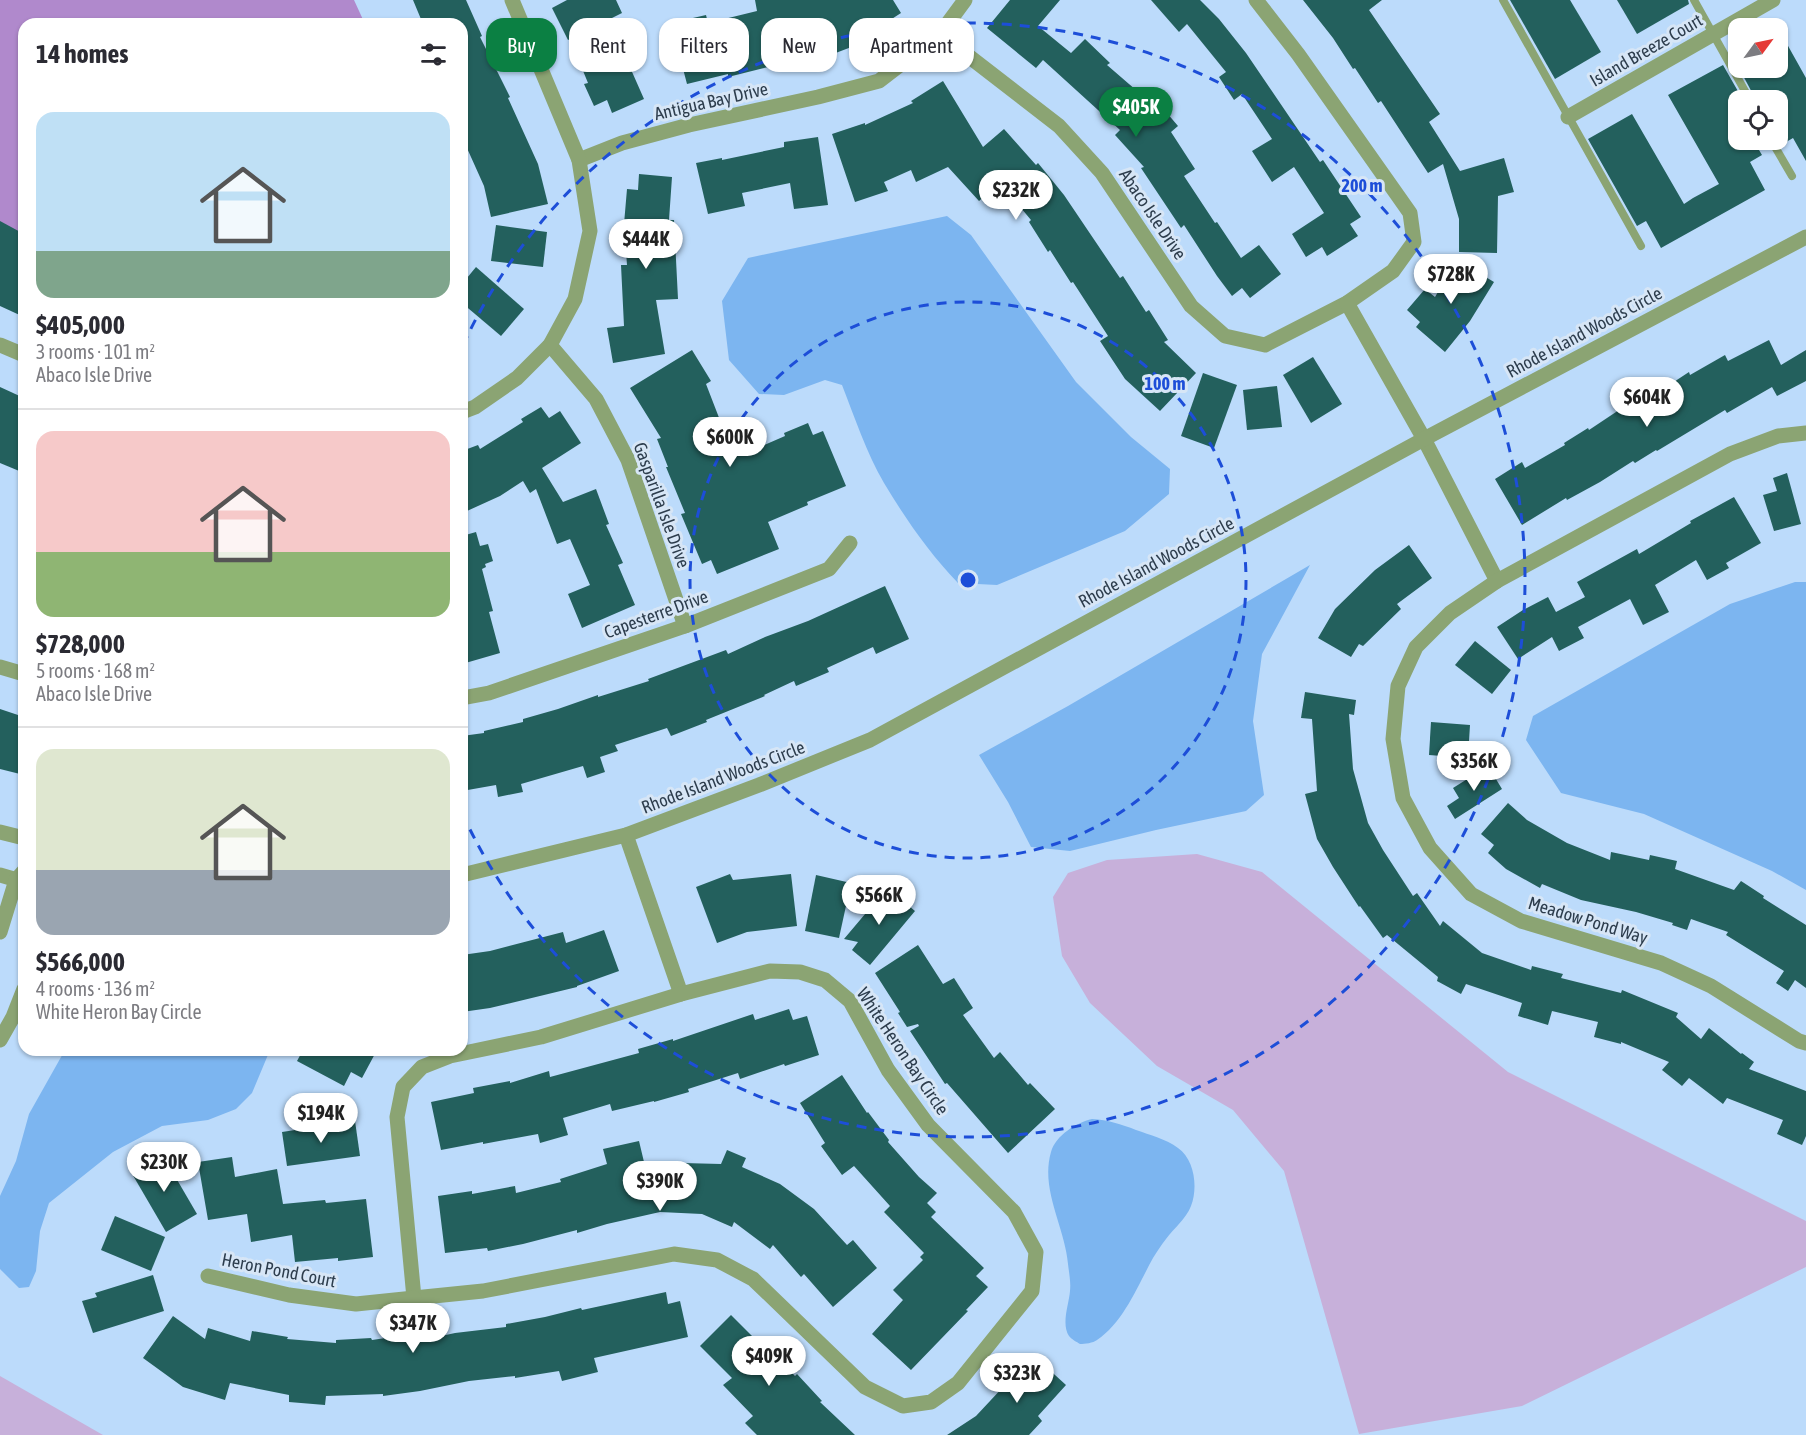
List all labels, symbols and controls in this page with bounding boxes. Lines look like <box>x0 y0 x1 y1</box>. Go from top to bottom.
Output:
street label: Island Breeze Court <box>1586 9 1706 91</box>
chip: Buy <box>486 18 557 72</box>
chip: Rent <box>569 18 647 72</box>
chip: Filters <box>659 18 749 72</box>
chip: New <box>761 18 837 72</box>
chip: Apartment <box>849 18 974 72</box>
north arrow <box>1728 18 1788 78</box>
map controls <box>1728 18 1788 150</box>
icon: filters <box>417 38 450 71</box>
text: 14 homes <box>36 39 129 69</box>
street label: Antigua Bay Drive <box>652 78 770 124</box>
pin: $405K <box>1094 87 1178 138</box>
button: locate <box>1728 90 1788 150</box>
text: $405K <box>1113 95 1159 118</box>
icon: home <box>189 151 297 259</box>
street label: Abaco Isle Drive <box>1115 165 1191 263</box>
pin: $232K <box>974 170 1058 221</box>
text: 200 m <box>1342 175 1382 196</box>
text: $232K <box>993 178 1039 201</box>
pin: $444K <box>604 219 688 270</box>
text: $444K <box>623 227 669 250</box>
pin: $728K <box>1409 254 1493 305</box>
text: $728K <box>1428 262 1474 285</box>
street label: Rhode Island Woods Circle <box>1503 282 1665 382</box>
text: $405,000 <box>36 310 125 340</box>
text: 3 rooms · 101 m² <box>36 340 155 363</box>
text: Abaco Isle Drive <box>36 363 152 386</box>
text: 100 m <box>1145 373 1185 394</box>
pin: $604K <box>1605 377 1689 428</box>
text: $604K <box>1624 385 1670 408</box>
pin: $600K <box>688 417 772 468</box>
text: $600K <box>707 425 753 448</box>
street label: Gasparilla Isle Drive <box>630 439 694 571</box>
icon: home <box>189 470 297 578</box>
street label: Rhode Island Woods Circle <box>1075 512 1237 612</box>
centre of rings <box>958 570 978 590</box>
street label: Capesterre Drive <box>601 586 711 642</box>
text: $728,000 <box>36 629 125 659</box>
text: 5 rooms · 168 m² <box>36 659 155 682</box>
text: Abaco Isle Drive <box>36 682 152 705</box>
street label: Rhode Island Woods Circle <box>639 736 807 818</box>
pin: $356K <box>1432 741 1516 792</box>
text: $356K <box>1451 749 1497 772</box>
icon: home <box>189 788 297 896</box>
pin: $566K <box>837 875 921 926</box>
text: $566K <box>856 883 902 906</box>
street label: Meadow Pond Way <box>1526 892 1650 948</box>
text: $566,000 <box>36 947 125 977</box>
text: 4 rooms · 136 m² <box>36 977 155 1000</box>
street label: White Heron Bay Circle <box>853 983 953 1119</box>
text: White Heron Bay Circle <box>36 1000 201 1023</box>
pin: $194K <box>279 1093 363 1144</box>
text: $194K <box>298 1101 344 1124</box>
pin: $230K <box>122 1142 206 1193</box>
text: $230K <box>141 1150 187 1173</box>
pin: $390K <box>618 1161 702 1212</box>
text: $390K <box>637 1169 683 1192</box>
street label: Heron Pond Court <box>220 1249 338 1291</box>
pin: $347K <box>371 1303 455 1354</box>
text: $347K <box>390 1311 436 1334</box>
pin: $409K <box>727 1336 811 1387</box>
text: $409K <box>746 1344 792 1367</box>
pin: $323K <box>975 1353 1059 1404</box>
text: $323K <box>994 1361 1040 1384</box>

